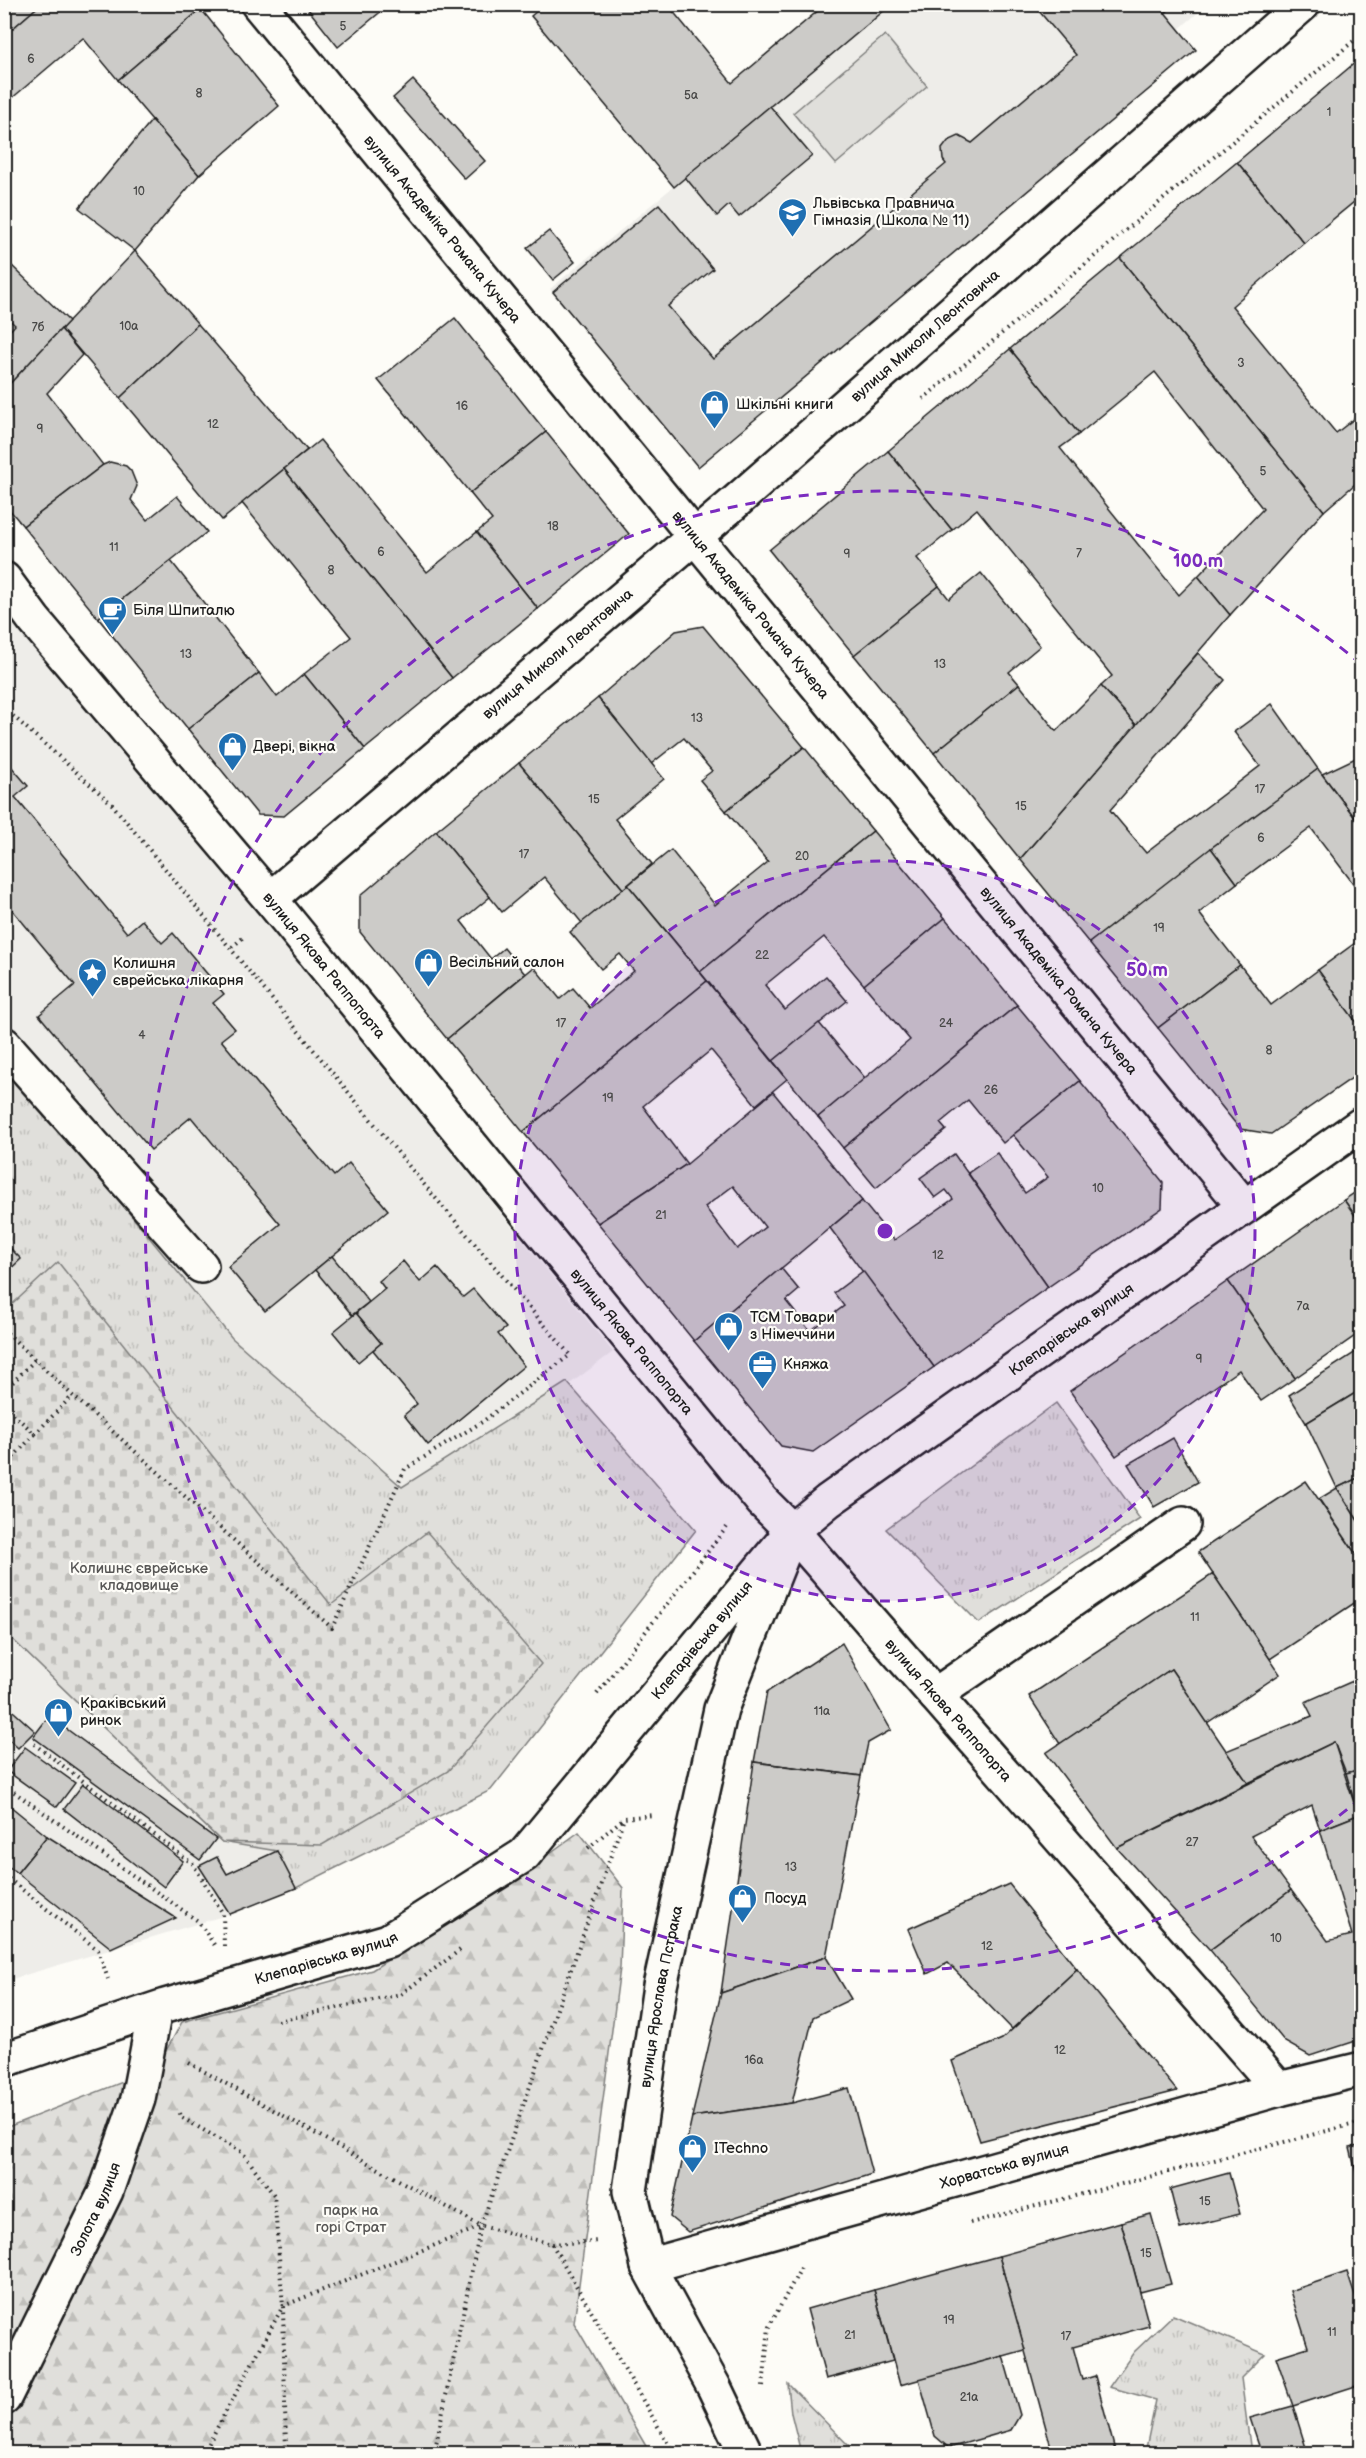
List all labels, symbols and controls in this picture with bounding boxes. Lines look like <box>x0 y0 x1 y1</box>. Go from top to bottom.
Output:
house number: 5 <box>340 19 347 34</box>
house number: 6 <box>27 52 35 67</box>
house number: 8 <box>196 86 203 101</box>
house number: 5а <box>684 88 698 103</box>
house number: 1 <box>1327 105 1331 120</box>
street label: вулиця Академіка Романа Кучера <box>359 131 525 327</box>
house number: 10 <box>133 184 145 199</box>
place label: Львівська Правнича Гімназія (Школа № 11) <box>812 194 970 230</box>
school or university icon: Львівська Правнича Гімназія (Школа № 11) <box>776 196 808 238</box>
street label: вулиця Миколи Леонтовича <box>847 266 1004 406</box>
house number: 10а <box>120 319 138 334</box>
house number: 7б <box>32 320 45 335</box>
house number: 3 <box>1237 356 1245 371</box>
shop icon: Шкільні книги <box>699 388 731 430</box>
place label: Шкільні книги <box>736 395 833 414</box>
house number: 16 <box>456 399 468 414</box>
house number: 12 <box>207 417 219 432</box>
house number: 9 <box>37 422 44 437</box>
house number: 5 <box>1260 464 1267 479</box>
street label: вулиця Академіка Романа Кучера <box>668 507 833 703</box>
house number: 18 <box>547 519 559 534</box>
house number: 11 <box>109 540 119 555</box>
house number: 6 <box>377 545 385 560</box>
house number: 7 <box>1076 546 1082 561</box>
house number: 9 <box>844 547 851 562</box>
text: 100 m <box>1173 551 1223 572</box>
house number: 8 <box>328 563 335 578</box>
street label: вулиця Миколи Леонтовича <box>479 585 637 724</box>
cafe icon: Біля Шпиталю <box>96 594 128 636</box>
place label: Біля Шпиталю <box>133 601 235 620</box>
house number: 13 <box>180 647 192 662</box>
house number: 13 <box>934 657 946 672</box>
house number: 13 <box>691 711 703 726</box>
shop icon: Двері, вікна <box>216 730 248 772</box>
place label: Двері, вікна <box>253 737 336 756</box>
house number: 17 <box>1255 782 1265 797</box>
house number: 15 <box>588 792 600 807</box>
house number: 15 <box>1015 799 1027 814</box>
house number: 6 <box>1257 831 1265 846</box>
house number: 17 <box>519 847 529 862</box>
house number: 20 <box>795 849 809 864</box>
street label: вулиця Академіка Романа Кучера <box>976 883 1141 1079</box>
street label: вулиця Якова Раппопорта <box>258 889 389 1043</box>
house number: 19 <box>1153 921 1165 936</box>
shop icon: Весільний салон <box>412 946 444 988</box>
house number: 22 <box>755 948 769 963</box>
place label: Весільний салон <box>449 953 564 972</box>
place label: Колишня єврейська лікарня <box>113 954 244 990</box>
place icon: Колишня єврейська лікарня <box>76 956 108 998</box>
text: 50 m <box>1126 960 1168 981</box>
house number: 17 <box>556 1016 566 1031</box>
house number: 24 <box>939 1016 954 1031</box>
house number: 4 <box>138 1028 146 1043</box>
house number: 8 <box>1266 1043 1273 1058</box>
house number: 26 <box>984 1083 998 1098</box>
house number: 19 <box>602 1091 614 1106</box>
house number: 10 <box>1092 1181 1104 1196</box>
house number: 21 <box>655 1208 667 1223</box>
centre of rings <box>875 1221 895 1241</box>
house number: 12 <box>932 1248 944 1263</box>
street label: вулиця Якова Раппопорта <box>566 1265 697 1419</box>
street label: Клепарівська вулиця <box>1005 1279 1138 1380</box>
house number: 7а <box>1297 1299 1309 1314</box>
place label: ТСМ Товари з Німеччини <box>750 1308 835 1344</box>
shop icon: ТСМ Товари з Німеччини <box>713 1310 745 1352</box>
office icon: Княжа <box>746 1348 778 1390</box>
house number: 9 <box>1196 1352 1203 1367</box>
place label: Княжа <box>783 1355 829 1374</box>
park label: Колишнє єврейське кладовище <box>70 1559 208 1595</box>
street label: Клепарівська вулиця <box>648 1577 757 1704</box>
house number: 11 <box>1190 1610 1200 1625</box>
street label: вулиця Якова Раппопорта <box>880 1635 1016 1786</box>
place label: Краківський ринок <box>80 1694 166 1730</box>
shop icon: Краківський ринок <box>43 1696 75 1738</box>
house number: 11а <box>814 1704 830 1719</box>
house number: 27 <box>1186 1835 1199 1850</box>
house number: 13 <box>785 1860 797 1875</box>
shop icon: Посуд <box>727 1882 759 1924</box>
place label: Посуд <box>764 1889 806 1908</box>
street label: вулиця Ярослава Пстрака <box>636 1904 687 2089</box>
street label: Клепарівська вулиця <box>253 1928 402 1989</box>
house number: 10 <box>1270 1931 1282 1946</box>
house number: 12 <box>981 1939 993 1954</box>
house number: 12 <box>1054 2043 1066 2058</box>
house number: 16а <box>744 2053 764 2068</box>
shop icon: ITechno <box>677 2132 709 2174</box>
place label: ITechno <box>714 2139 768 2158</box>
street label: Хорватська вулиця <box>938 2139 1071 2194</box>
street label: Золота вулиця <box>66 2160 125 2259</box>
house number: 15 <box>1199 2194 1211 2209</box>
park label: парк на горі Страт <box>316 2201 386 2237</box>
house number: 15 <box>1140 2246 1152 2261</box>
house number: 19 <box>943 2313 955 2328</box>
house number: 11 <box>1327 2325 1337 2340</box>
house number: 21 <box>844 2328 856 2343</box>
house number: 17 <box>1061 2329 1071 2344</box>
house number: 21а <box>960 2390 978 2405</box>

